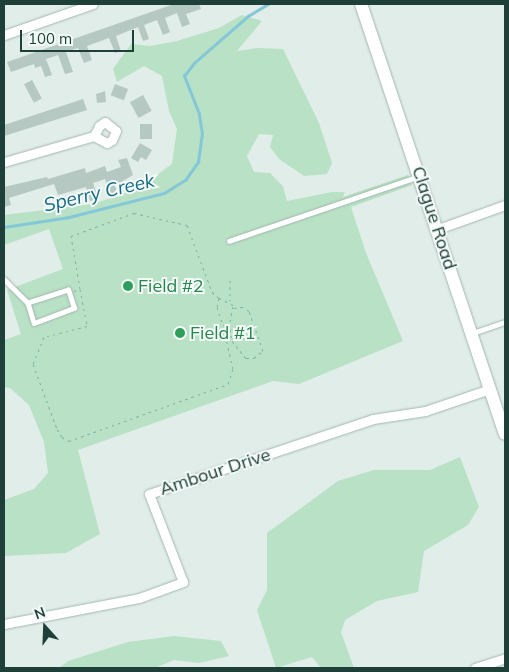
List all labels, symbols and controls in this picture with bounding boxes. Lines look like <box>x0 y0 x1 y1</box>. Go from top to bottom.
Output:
scale bar <box>22 20 136 52</box>
text: 100 m <box>28 29 72 48</box>
street label: Clague Road <box>407 164 461 272</box>
water label: Sperry Creek <box>41 169 157 217</box>
place label: Field #2 <box>138 275 204 297</box>
marker: Field #2 <box>122 280 134 292</box>
place label: Field #1 <box>190 322 256 344</box>
marker: Field #1 <box>174 327 186 339</box>
street label: Ambour Drive <box>157 444 273 500</box>
north arrow <box>20 602 70 652</box>
text: N <box>32 603 48 623</box>

